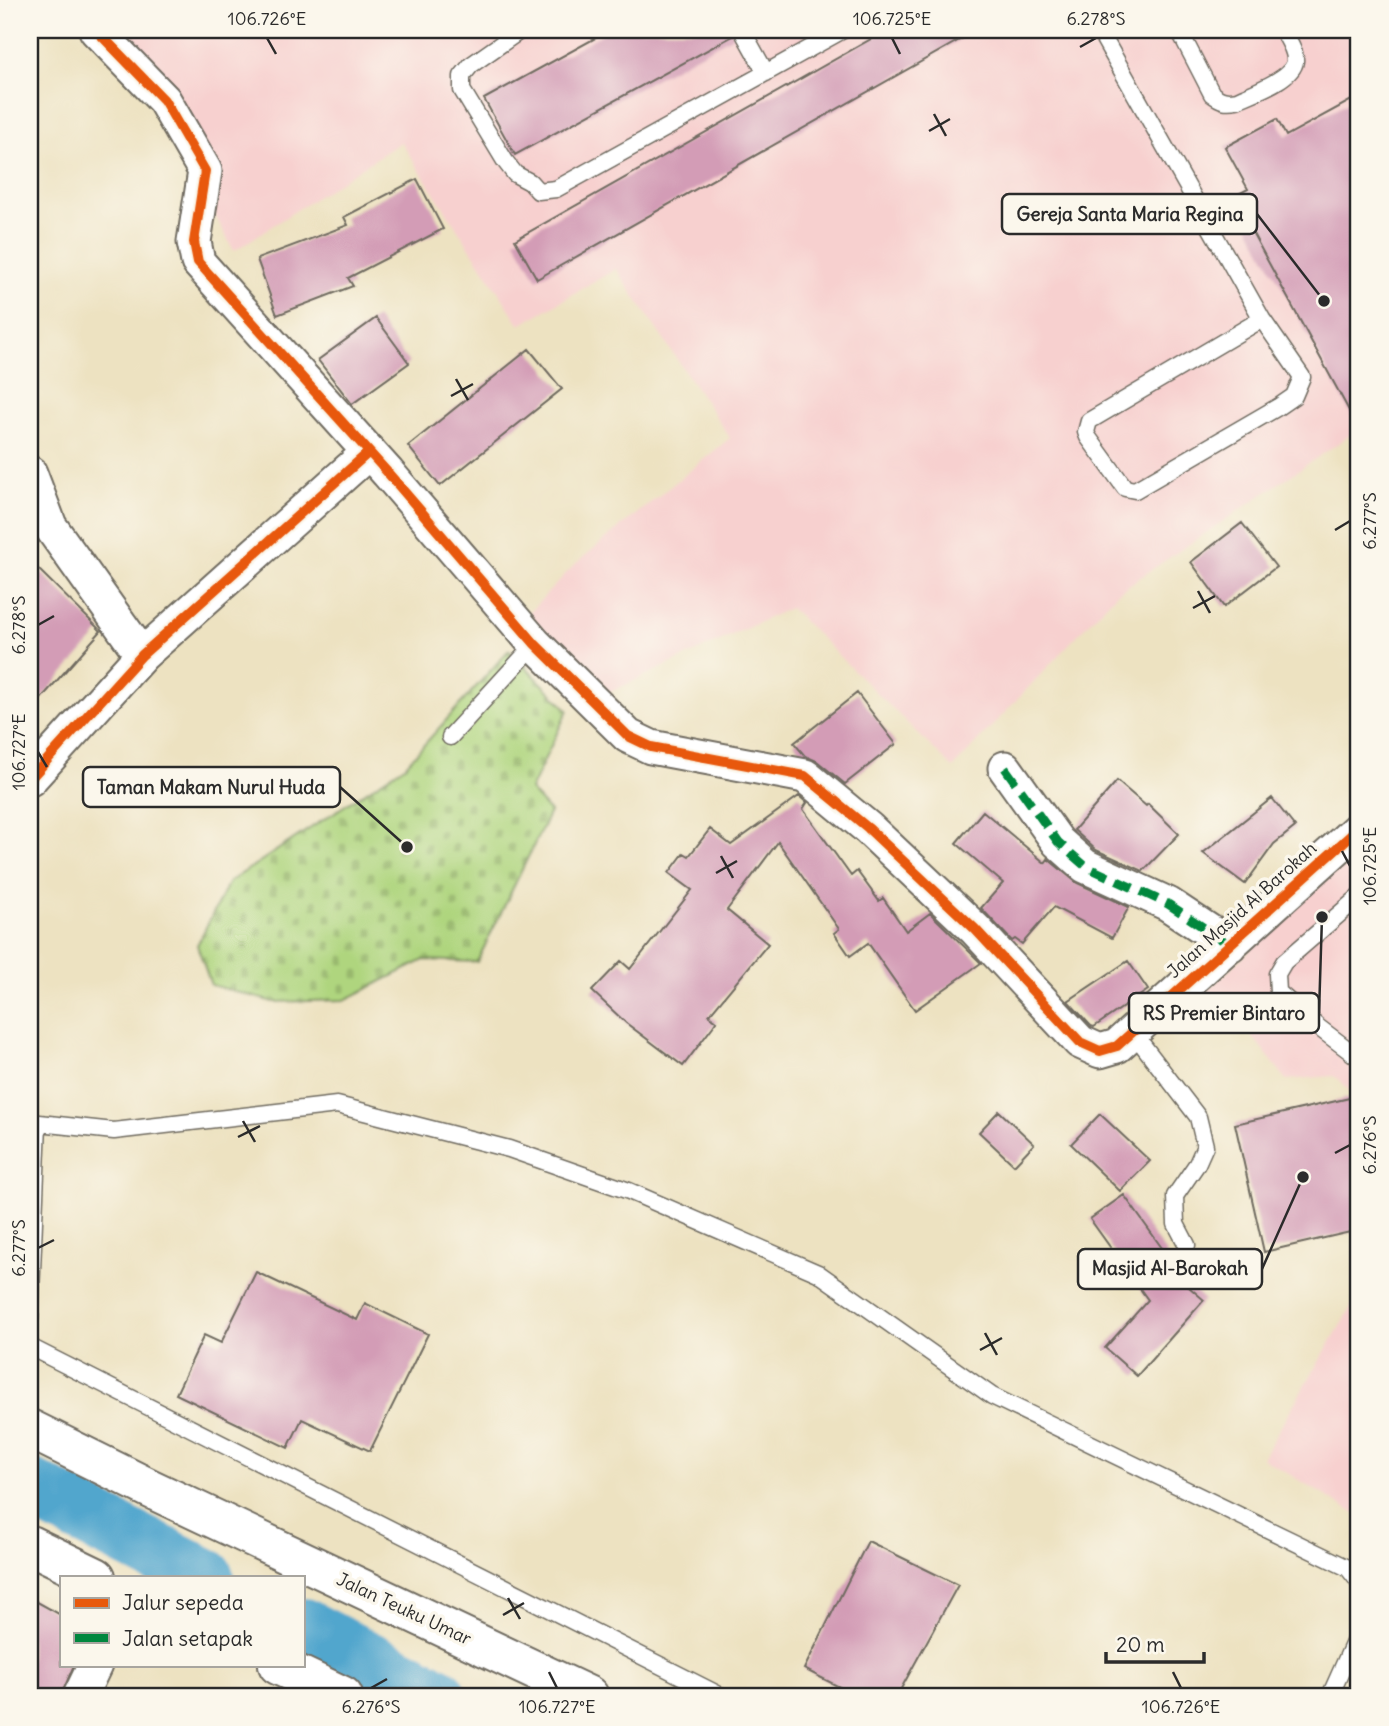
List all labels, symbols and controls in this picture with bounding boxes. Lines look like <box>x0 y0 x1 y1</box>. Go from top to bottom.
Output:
text: 106.726°E <box>228 7 306 30</box>
text: 106.725°E <box>853 7 931 30</box>
text: 6.278°S <box>1066 7 1126 30</box>
callout: Gereja Santa Maria Regina <box>1002 194 1257 234</box>
text: Gereja Santa Maria Regina <box>1016 202 1244 226</box>
text: 6.277°S <box>1358 492 1381 550</box>
text: 6.278°S <box>7 595 30 655</box>
text: 106.727°E <box>7 713 30 791</box>
callout: Taman Makam Nurul Huda <box>83 767 340 807</box>
text: Taman Makam Nurul Huda <box>97 775 325 799</box>
text: 106.725°E <box>1358 827 1381 905</box>
street label: Jalan Masjid Al Barokah <box>1162 836 1321 983</box>
callout: RS Premier Bintaro <box>1129 993 1319 1033</box>
text: RS Premier Bintaro <box>1143 1001 1306 1025</box>
text: 6.276°S <box>1358 1116 1381 1174</box>
text: 6.277°S <box>7 1219 30 1277</box>
callout: Masjid Al-Barokah <box>1078 1249 1262 1289</box>
text: Masjid Al-Barokah <box>1092 1256 1248 1280</box>
street label: Jalan Teuku Umar <box>333 1567 476 1650</box>
legend <box>60 1576 304 1666</box>
text: Jalur sepeda <box>122 1589 244 1616</box>
scale bar <box>1106 1621 1204 1665</box>
text: Jalan setapak <box>122 1625 253 1652</box>
text: 20 m <box>1116 1631 1165 1658</box>
text: 6.276°S <box>342 1695 400 1718</box>
text: 106.727°E <box>518 1695 596 1718</box>
text: 106.726°E <box>1142 1695 1220 1718</box>

